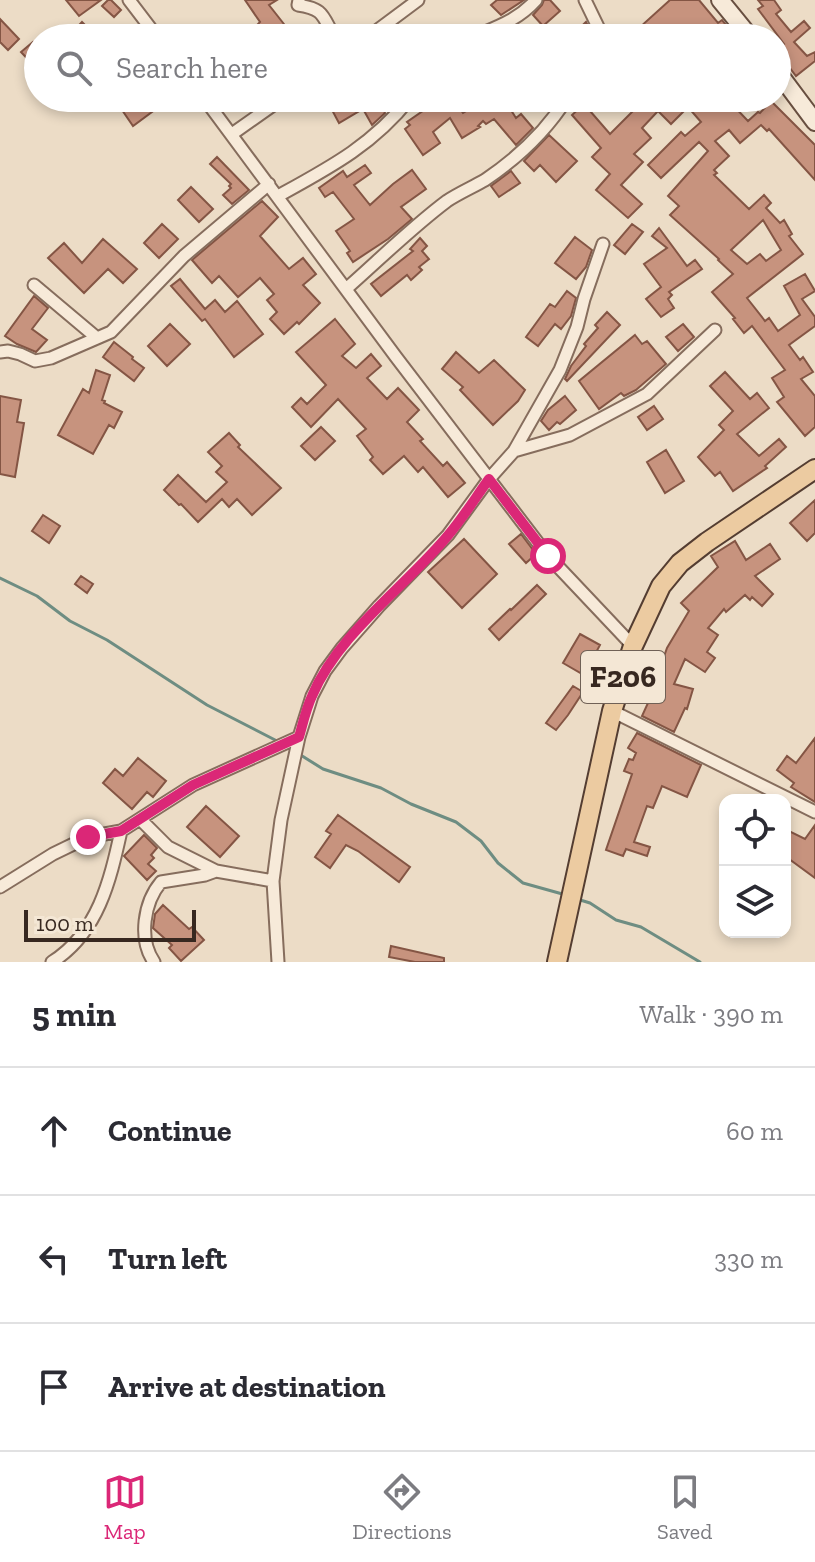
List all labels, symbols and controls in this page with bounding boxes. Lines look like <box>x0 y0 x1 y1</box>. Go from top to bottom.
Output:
search box <box>24 24 791 112</box>
icon: search <box>52 46 96 90</box>
text: Search here <box>116 50 268 86</box>
route start <box>530 538 566 574</box>
road number: F206 <box>581 651 665 703</box>
map controls <box>719 794 791 938</box>
button: locate <box>719 794 791 866</box>
route end <box>70 819 106 855</box>
button: layers <box>719 866 791 938</box>
scale bar <box>24 906 196 942</box>
text: 100 m <box>36 910 94 937</box>
text: 5 min <box>32 994 116 1035</box>
text: Walk · 390 m <box>640 998 783 1030</box>
icon: ahead <box>32 1109 76 1153</box>
text: Continue <box>108 1113 232 1149</box>
text: 60 m <box>726 1115 783 1147</box>
icon: left <box>32 1237 76 1281</box>
text: Turn left <box>108 1241 227 1277</box>
text: 330 m <box>714 1243 783 1275</box>
icon: arrive <box>32 1365 76 1409</box>
text: Arrive at destination <box>108 1369 385 1405</box>
tab: Map <box>103 1470 147 1545</box>
tab: Directions <box>352 1470 452 1545</box>
tab: Saved <box>657 1470 712 1545</box>

